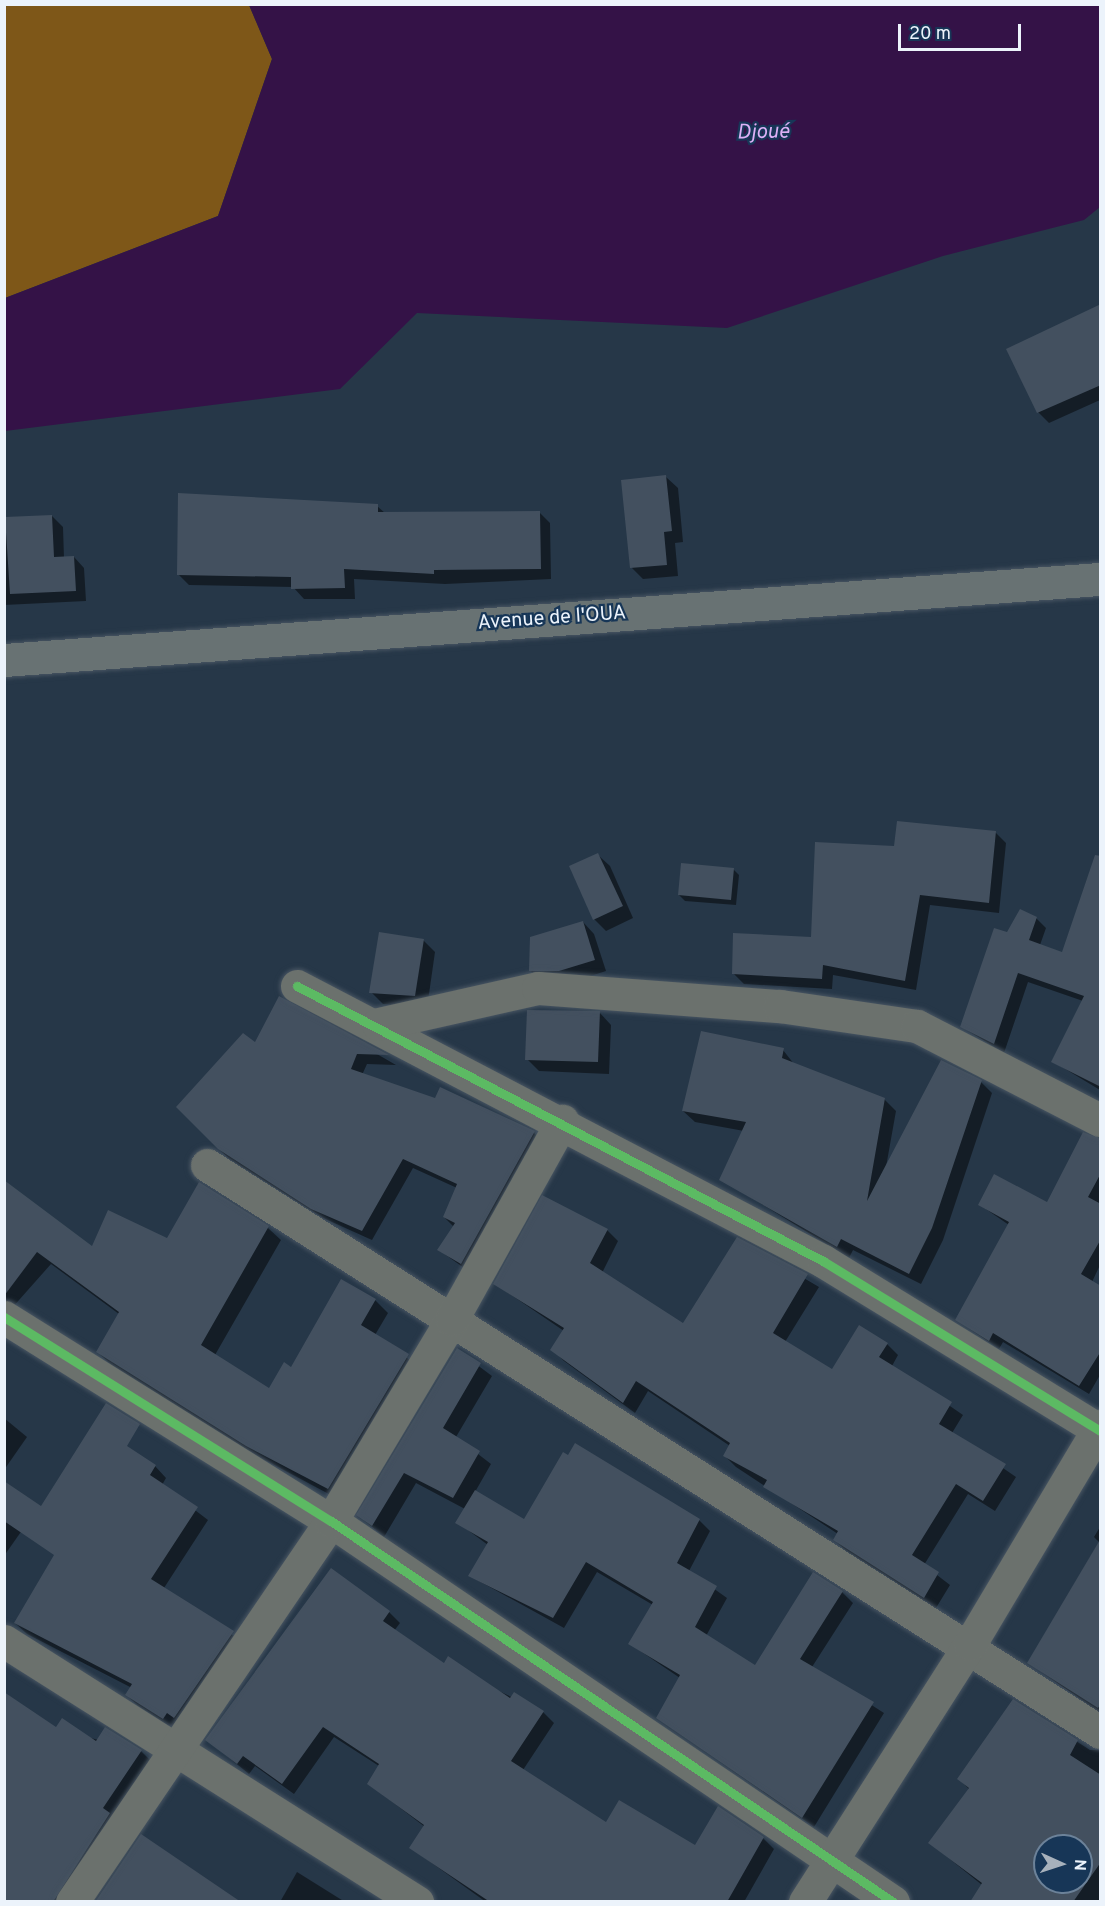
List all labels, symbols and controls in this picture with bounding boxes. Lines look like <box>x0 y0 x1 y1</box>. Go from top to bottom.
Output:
scale bar <box>901 12 1024 50</box>
text: 20 m <box>909 23 951 46</box>
water label: Djoué <box>736 120 790 146</box>
street label: Avenue de l'OUA <box>477 602 627 636</box>
north arrow <box>1033 1834 1093 1894</box>
text: N <box>1069 1859 1089 1871</box>

